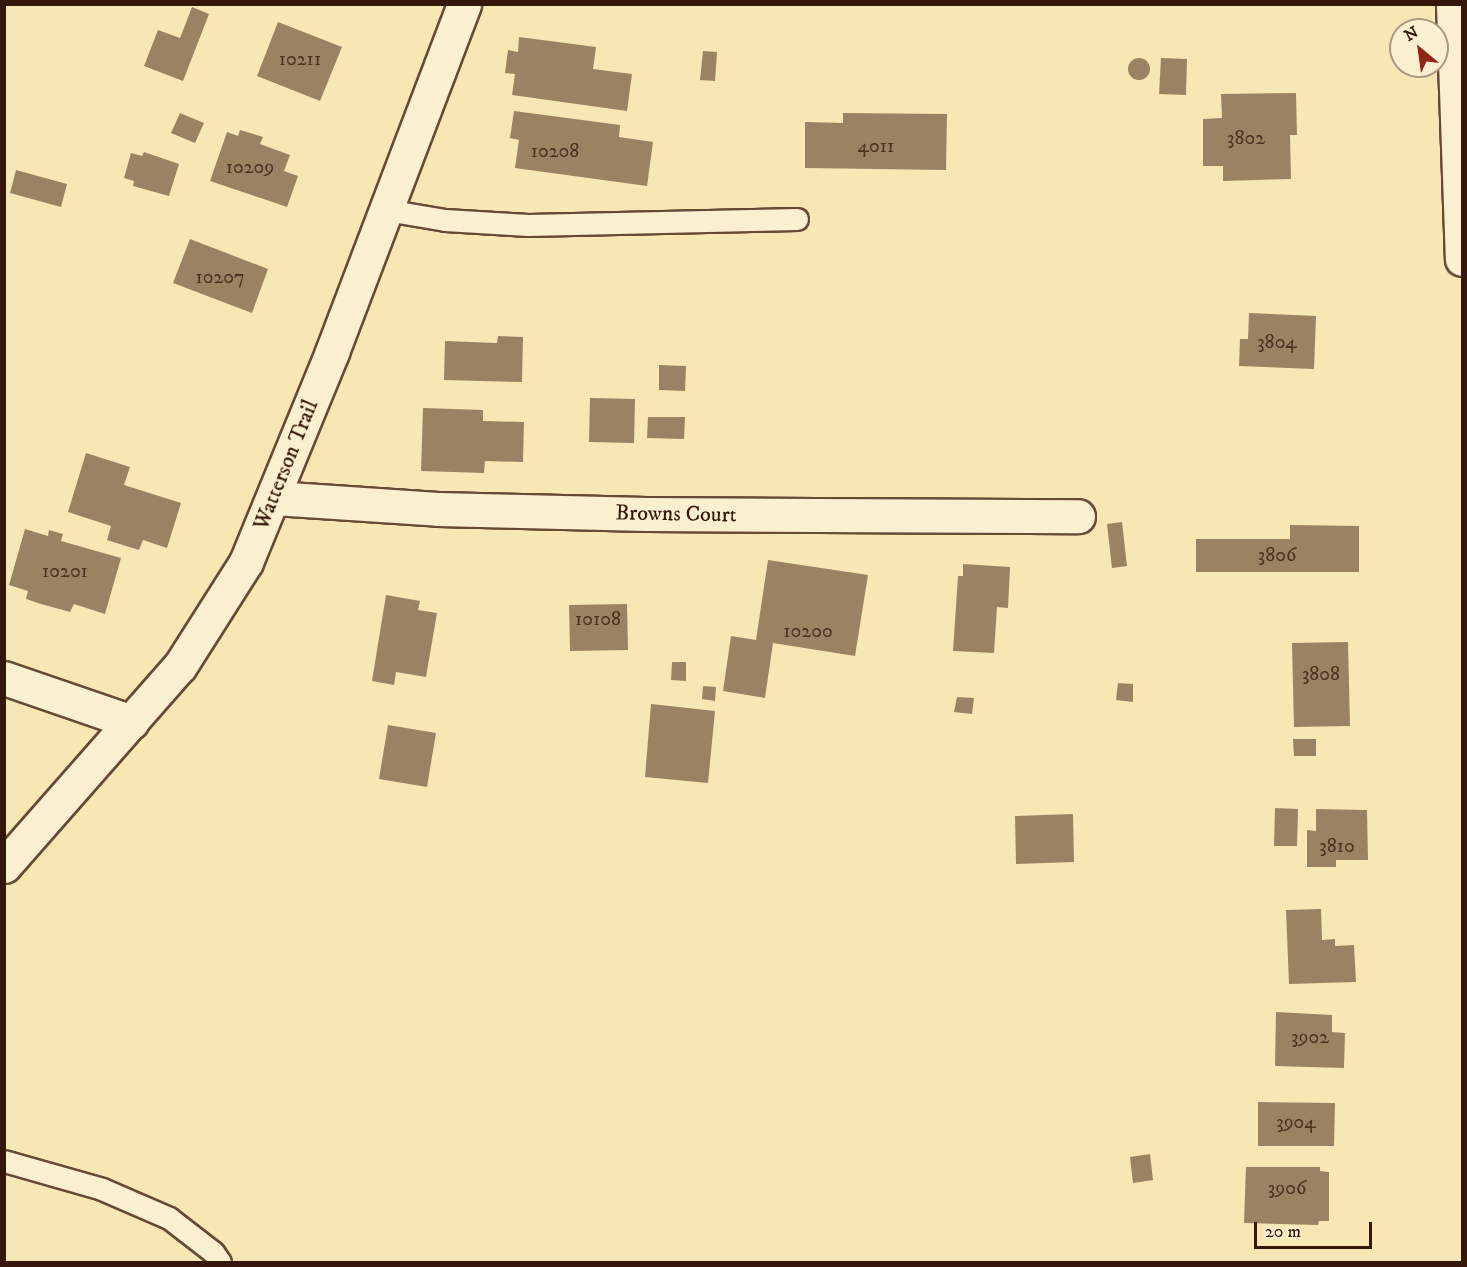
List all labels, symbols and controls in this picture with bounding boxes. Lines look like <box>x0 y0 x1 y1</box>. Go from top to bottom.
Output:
north arrow <box>1389 18 1449 78</box>
text: N <box>1401 22 1422 46</box>
house number: 10211 <box>279 47 321 71</box>
house number: 3802 <box>1227 126 1265 150</box>
house number: 4011 <box>858 134 894 158</box>
house number: 10208 <box>531 139 579 163</box>
house number: 10209 <box>226 155 274 179</box>
house number: 10207 <box>195 265 245 289</box>
house number: 3804 <box>1257 330 1297 354</box>
street label: Watterson Trail <box>248 396 324 534</box>
street label: Browns Court <box>615 500 737 528</box>
house number: 3806 <box>1258 543 1296 567</box>
house number: 10201 <box>42 559 88 583</box>
house number: 10108 <box>575 607 621 631</box>
house number: 10200 <box>783 619 833 643</box>
house number: 3808 <box>1302 662 1340 686</box>
house number: 3810 <box>1319 834 1355 858</box>
house number: 3902 <box>1291 1025 1329 1049</box>
house number: 3904 <box>1276 1110 1316 1134</box>
house number: 3906 <box>1268 1176 1306 1200</box>
scale bar <box>1257 1210 1376 1248</box>
text: 20 m <box>1265 1221 1301 1243</box>

